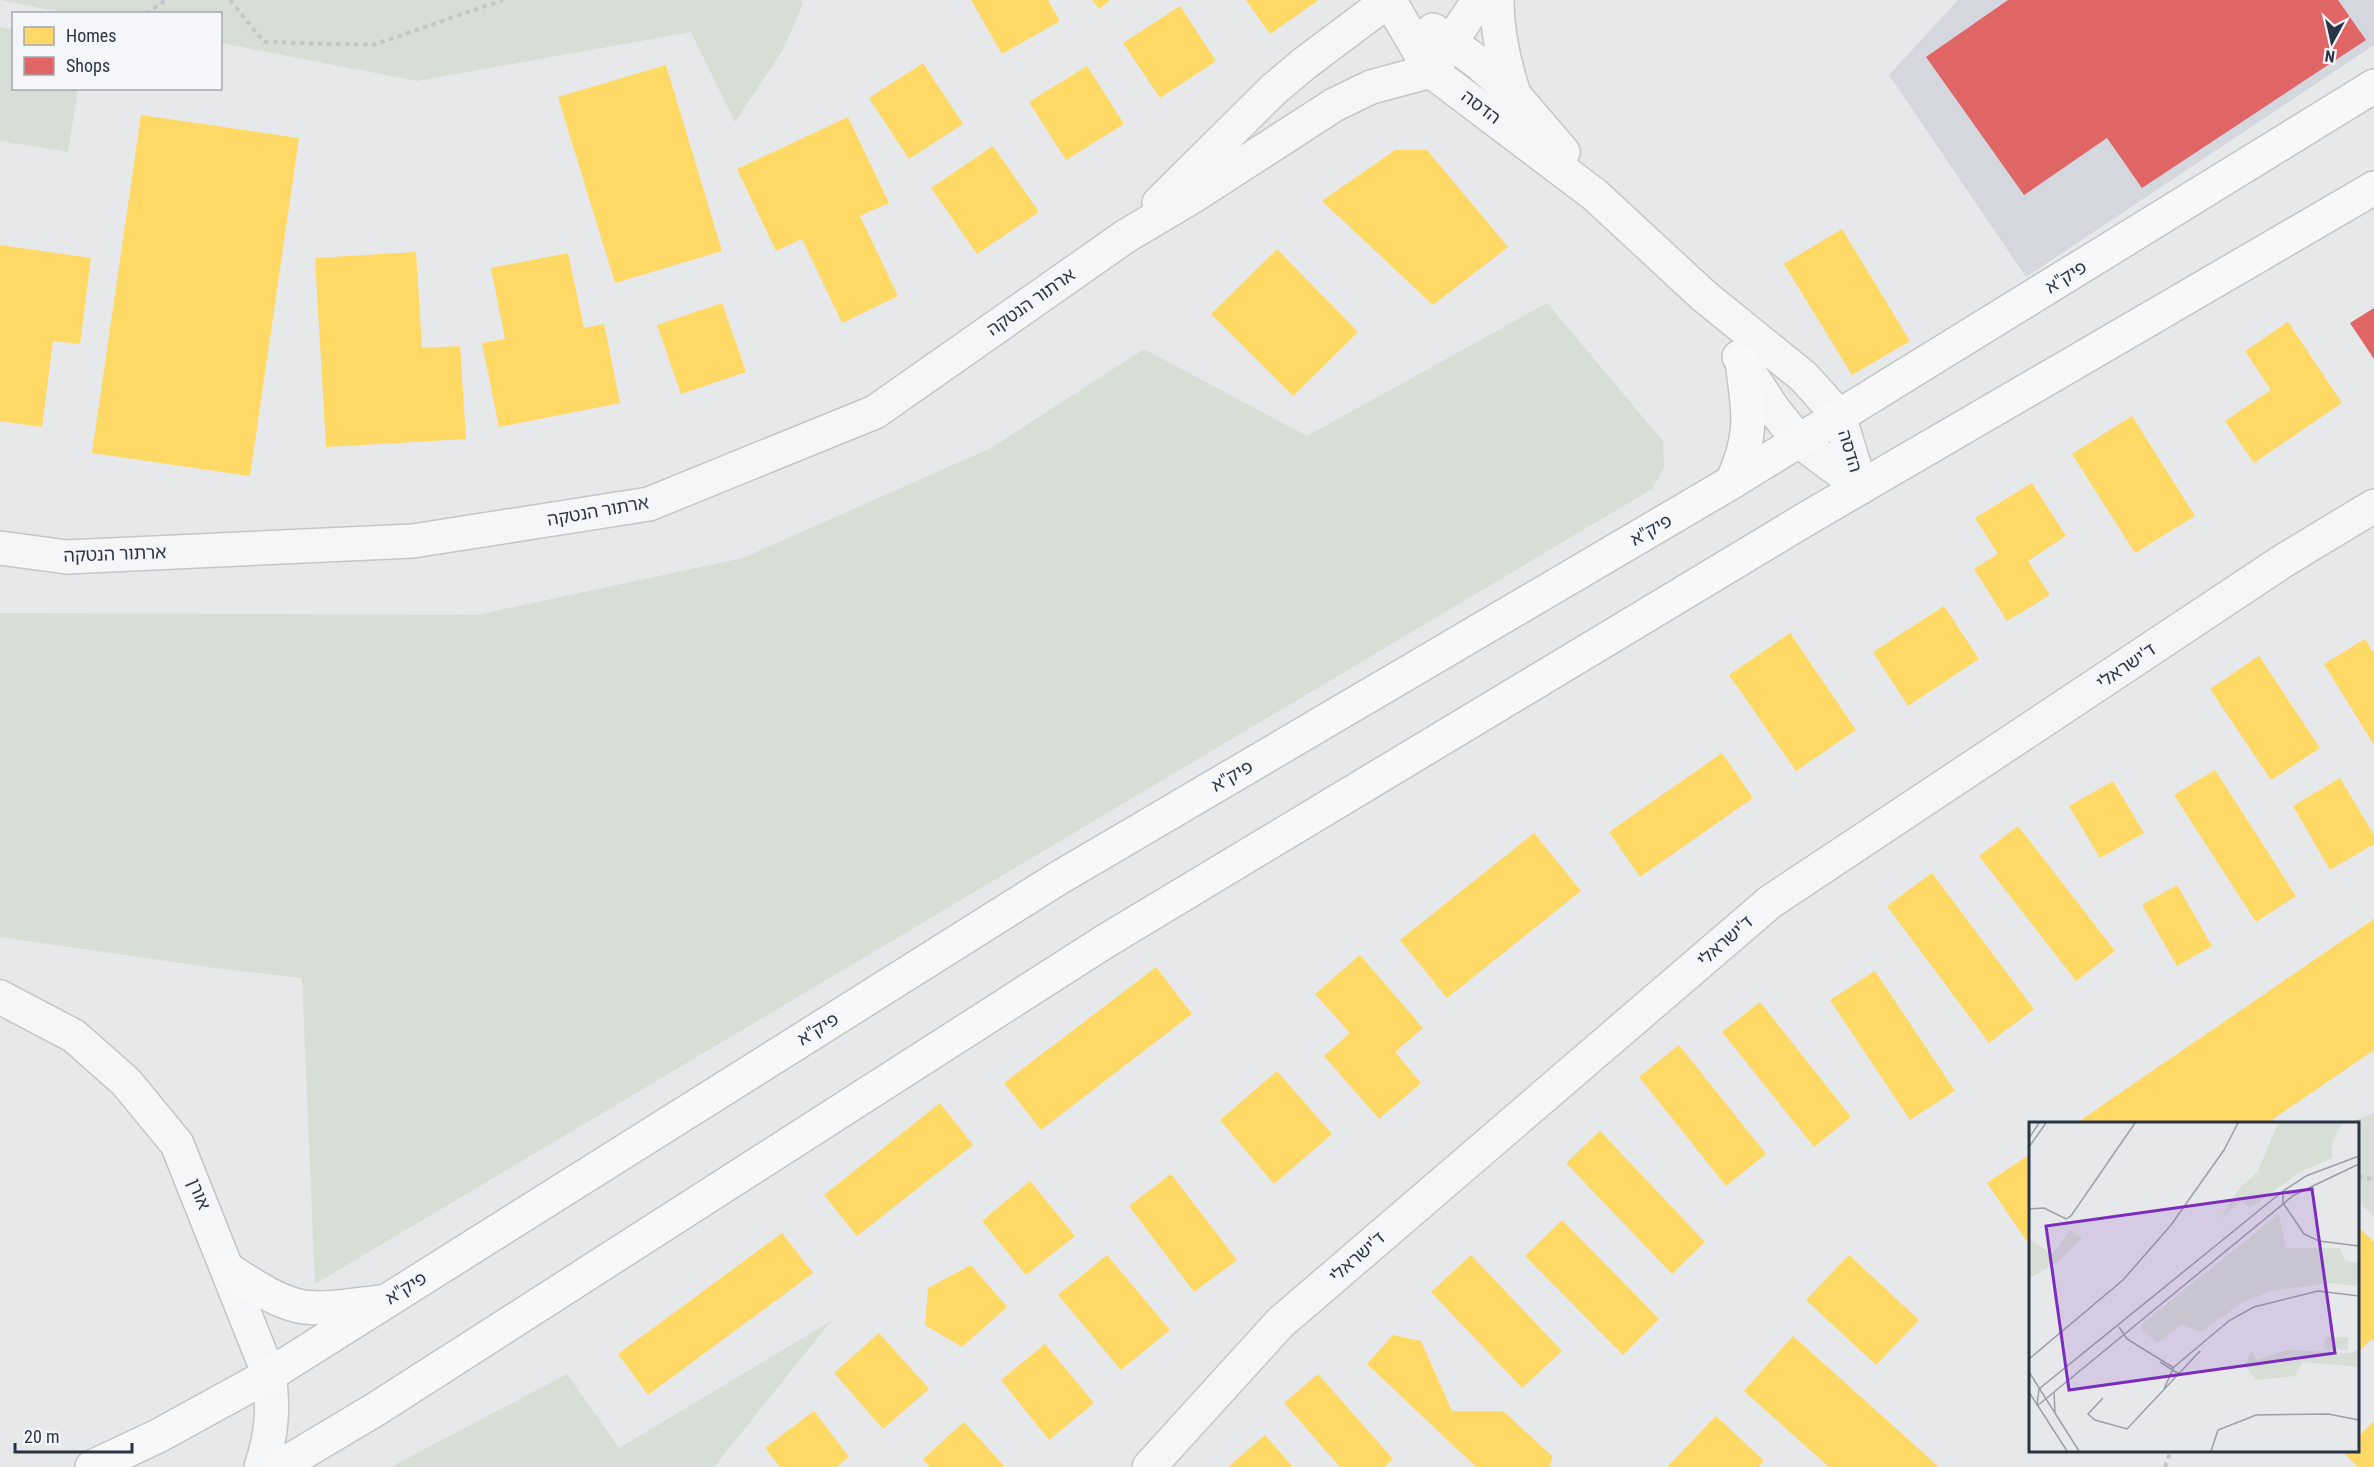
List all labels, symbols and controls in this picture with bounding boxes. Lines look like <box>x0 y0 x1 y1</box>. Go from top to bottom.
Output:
legend <box>12 12 222 90</box>
north arrow <box>2302 12 2362 72</box>
text: Homes <box>66 25 116 46</box>
text: N <box>2324 46 2336 66</box>
text: Shops <box>66 55 110 76</box>
street label: הדסה <box>1458 85 1505 128</box>
street label: פיק"א <box>2041 256 2090 297</box>
street label: ארתור הנטקה <box>983 263 1079 340</box>
street label: הדסה <box>1834 427 1867 475</box>
street label: ארתור הנטקה <box>545 491 650 530</box>
street label: פיק"א <box>1626 509 1675 550</box>
street label: ארתור הנטקה <box>63 541 167 566</box>
street label: ד'ישראלי <box>2092 638 2159 693</box>
street label: פיק"א <box>1207 755 1256 796</box>
street label: ד'ישראלי <box>1693 911 1757 970</box>
street label: פיק"א <box>793 1008 842 1049</box>
inset map <box>2029 1122 2359 1452</box>
street label: אורן <box>184 1175 215 1213</box>
street label: ד'ישראלי <box>1325 1227 1389 1286</box>
street label: פיק"א <box>381 1267 430 1308</box>
scale bar <box>15 1416 132 1454</box>
text: 20 m <box>24 1426 59 1447</box>

